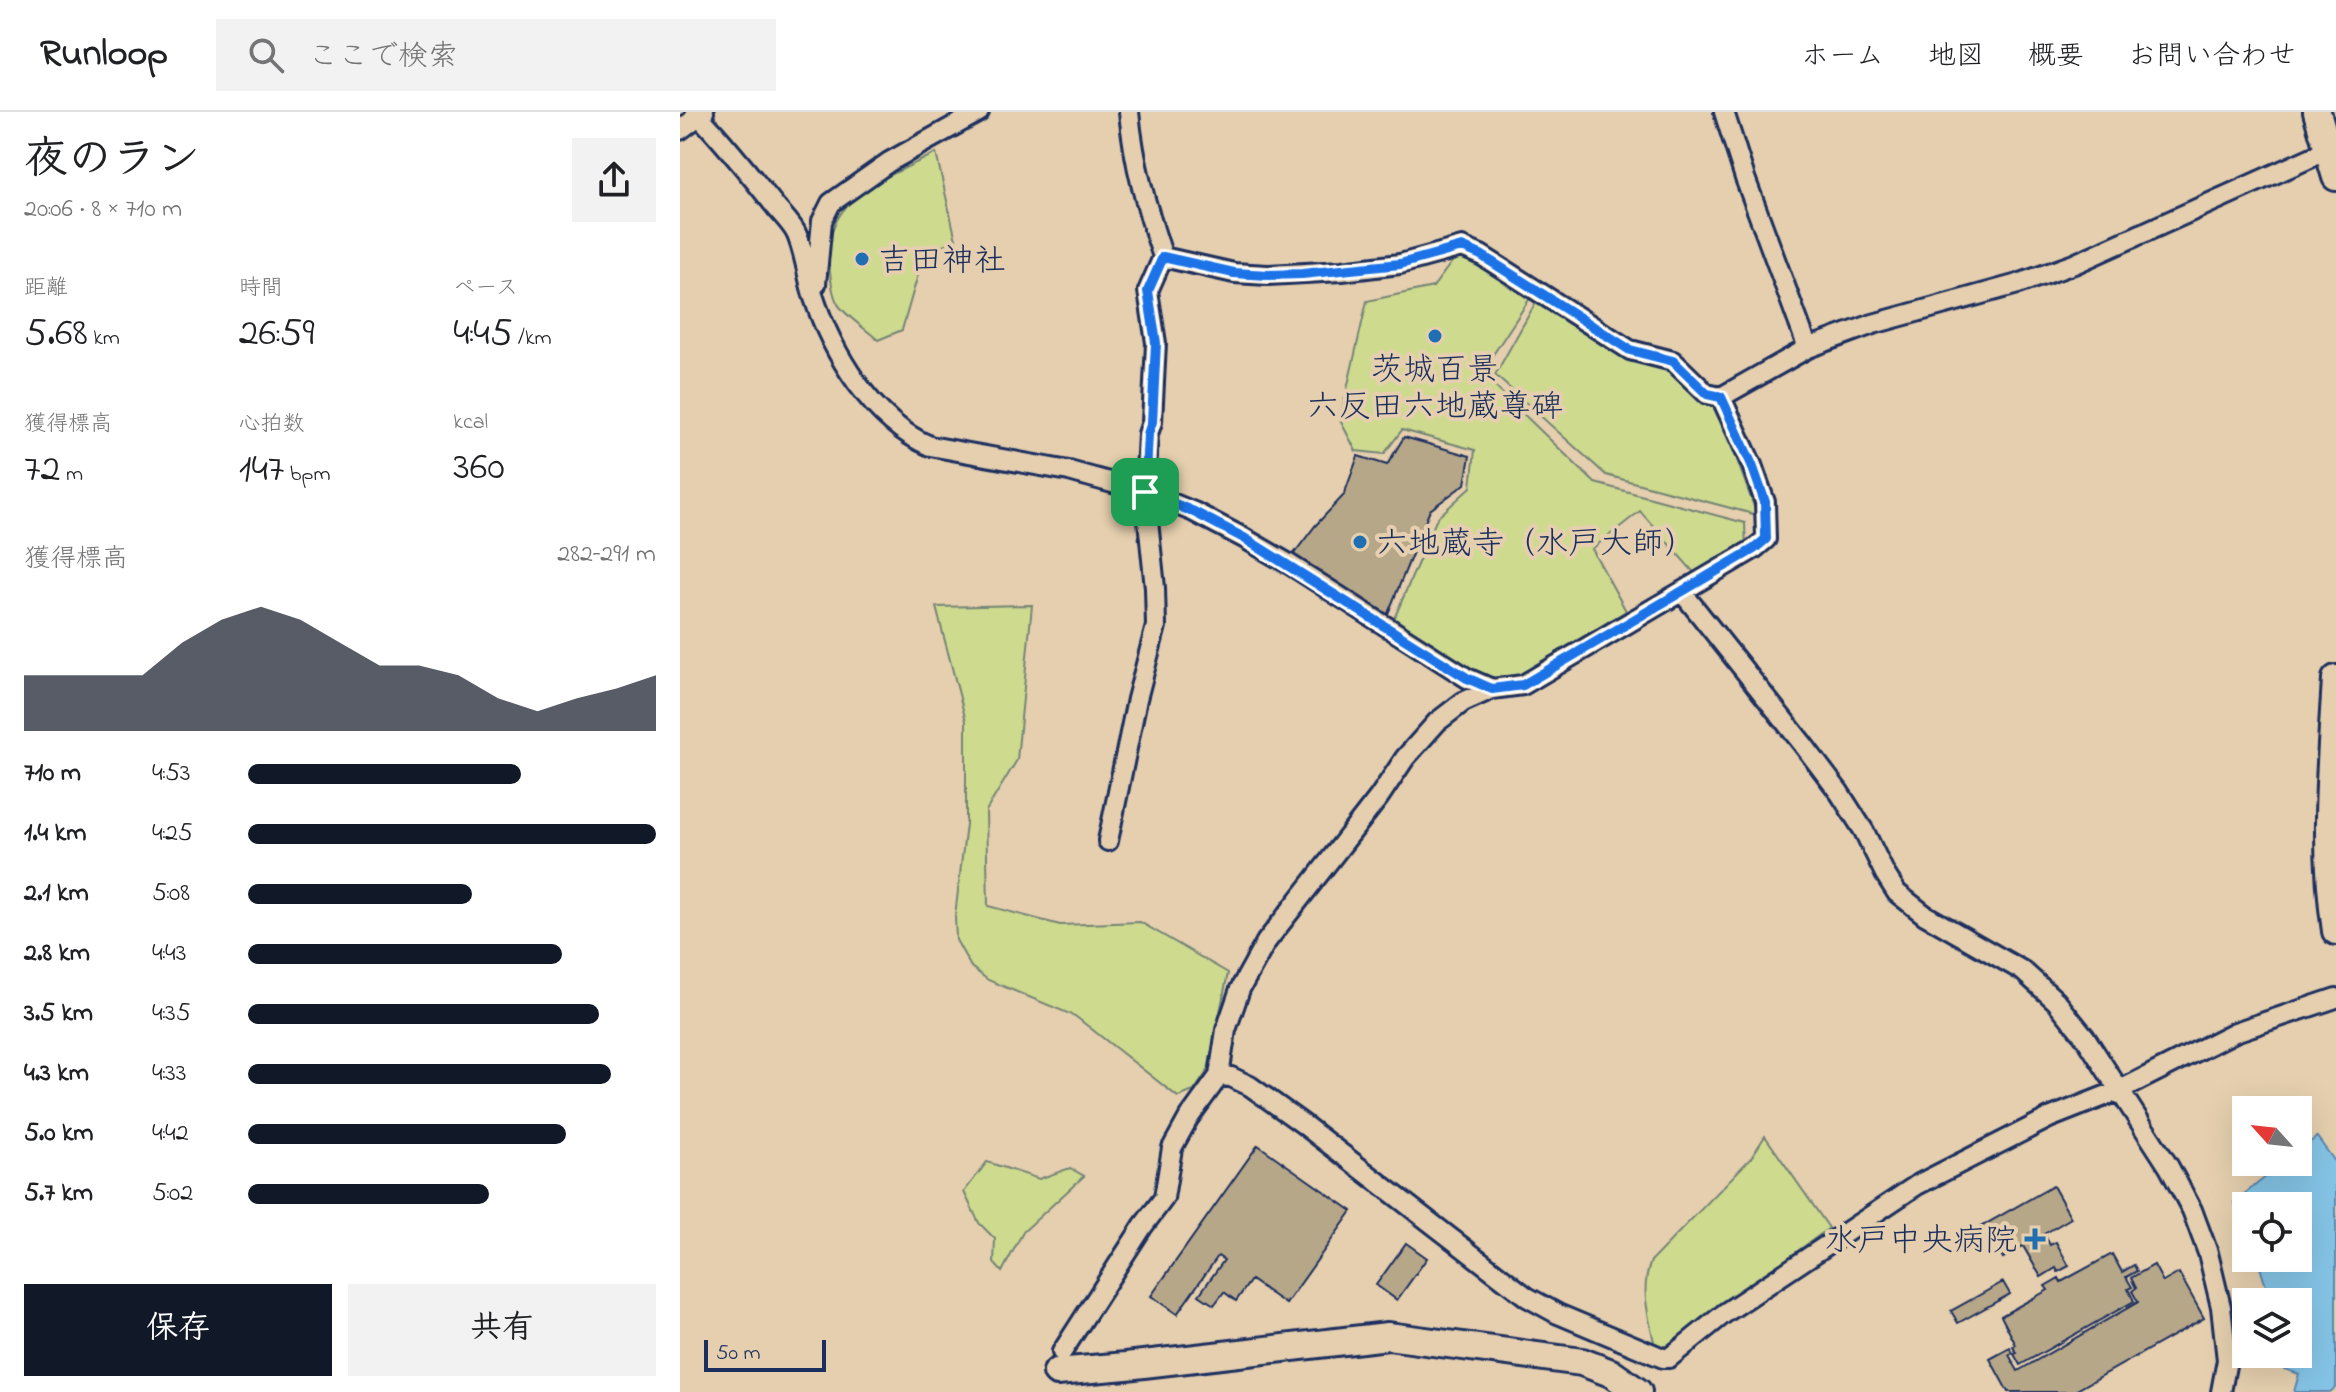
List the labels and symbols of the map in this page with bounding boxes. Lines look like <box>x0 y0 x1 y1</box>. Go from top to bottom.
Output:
place label: 吉田神社 <box>878 239 1006 286</box>
marker: 吉田神社 <box>853 250 871 268</box>
marker: 茨城百景 六反田六地蔵尊碑 <box>1426 327 1444 345</box>
place label: 茨城百景 六反田六地蔵尊碑 <box>1307 348 1563 432</box>
pin <box>1111 458 1179 526</box>
place label: 六地蔵寺（水戸大師） <box>1376 522 1696 569</box>
marker: 六地蔵寺（水戸大師） <box>1351 533 1369 551</box>
north arrow <box>2232 1096 2312 1176</box>
place label: 水戸中央病院 <box>1825 1219 2017 1266</box>
marker: 水戸中央病院 <box>2024 1228 2046 1250</box>
scale bar <box>704 1336 826 1372</box>

